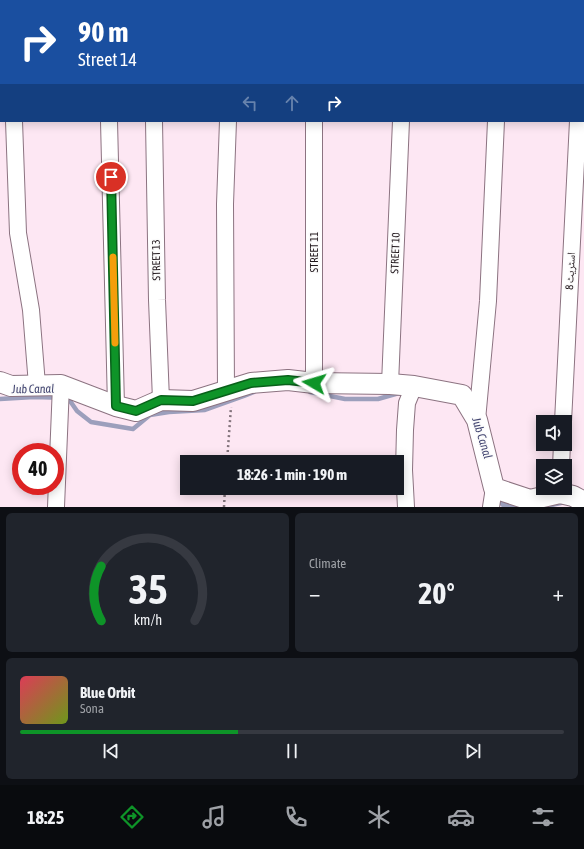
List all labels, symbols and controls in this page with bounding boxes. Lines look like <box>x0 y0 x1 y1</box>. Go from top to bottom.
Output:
icon: right <box>12 16 64 68</box>
text: 90 m <box>78 16 128 48</box>
text: Street 14 <box>78 49 137 70</box>
icon: left <box>239 92 261 114</box>
icon: ahead <box>281 92 303 114</box>
icon: right <box>323 92 345 114</box>
pin <box>94 160 128 194</box>
icon: arrive <box>100 166 122 188</box>
street label: STREET 11 <box>308 232 320 273</box>
street label: STREET 10 <box>388 232 402 274</box>
street label: STREET 13 <box>150 239 162 281</box>
street label: اسٹریٹ 8 <box>563 252 577 290</box>
position arrow <box>293 362 335 404</box>
water label: Jub Canal <box>11 382 54 396</box>
water label: Jub Canal <box>469 415 495 460</box>
map controls <box>536 415 572 495</box>
button: sound <box>536 415 572 451</box>
speed limit sign: 40 <box>12 443 64 495</box>
button: layers <box>536 459 572 495</box>
text: 18:26 · 1 min · 190 m <box>237 466 347 483</box>
text: Climate <box>309 556 346 571</box>
text: 35 <box>128 564 167 612</box>
text: 20° <box>418 576 455 610</box>
text: − <box>309 580 320 606</box>
text: + <box>553 580 564 606</box>
text: km/h <box>133 611 162 627</box>
text: Blue Orbit <box>80 684 135 701</box>
text: Sona <box>80 701 104 716</box>
icon: previous <box>100 740 122 762</box>
icon: pause <box>281 740 303 762</box>
icon: next <box>462 740 484 762</box>
icon: directions <box>118 803 146 831</box>
icon: music <box>200 803 228 831</box>
icon: phone <box>282 803 310 831</box>
icon: climate <box>365 803 393 831</box>
icon: car <box>447 803 475 831</box>
icon: filters <box>529 803 557 831</box>
text: 18:25 <box>27 807 64 828</box>

